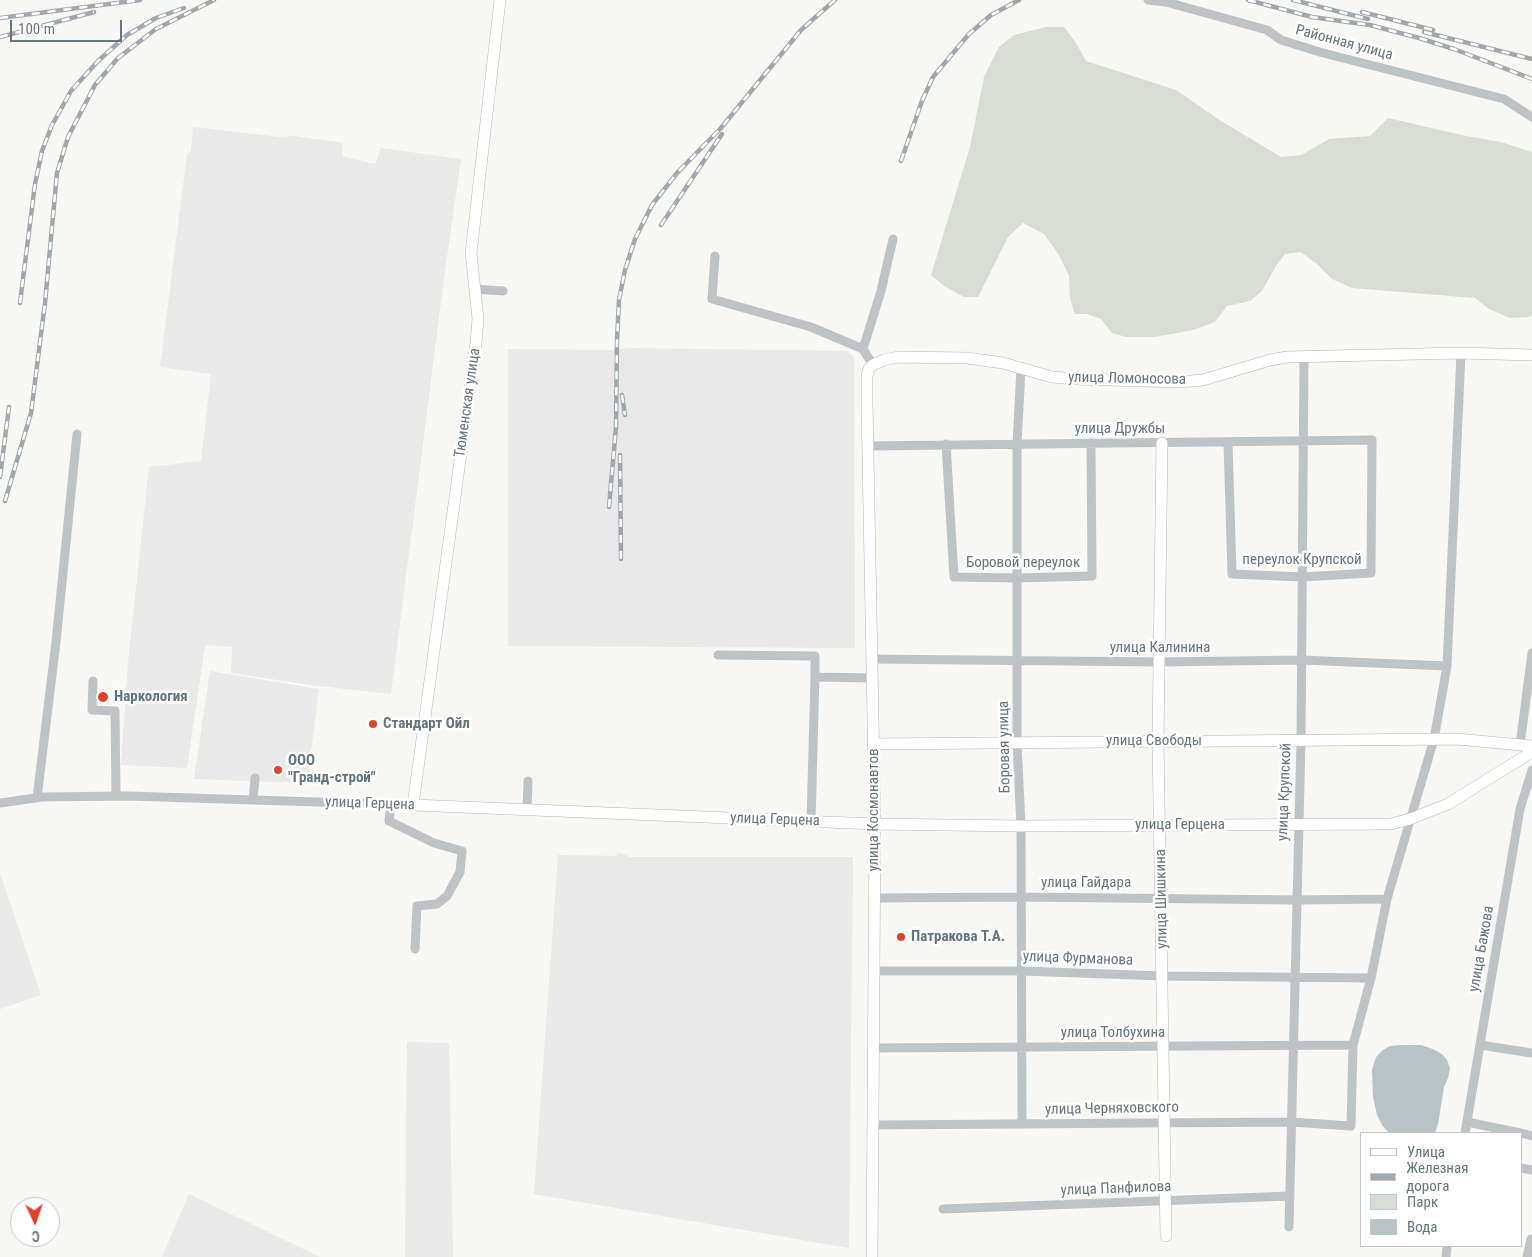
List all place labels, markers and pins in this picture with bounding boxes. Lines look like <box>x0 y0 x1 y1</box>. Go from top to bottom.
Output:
place label: Наркология <box>114 688 188 706</box>
marker: Наркология <box>96 690 110 704</box>
place label: Стандарт Ойл <box>383 715 470 733</box>
marker: Стандарт Ойл <box>367 718 379 730</box>
place label: ООО "Гранд-строй" <box>288 752 376 787</box>
marker: ООО "Гранд-строй" <box>272 764 284 776</box>
place label: Патракова Т.А. <box>911 928 1005 946</box>
marker: Патракова Т.А. <box>895 931 907 943</box>

